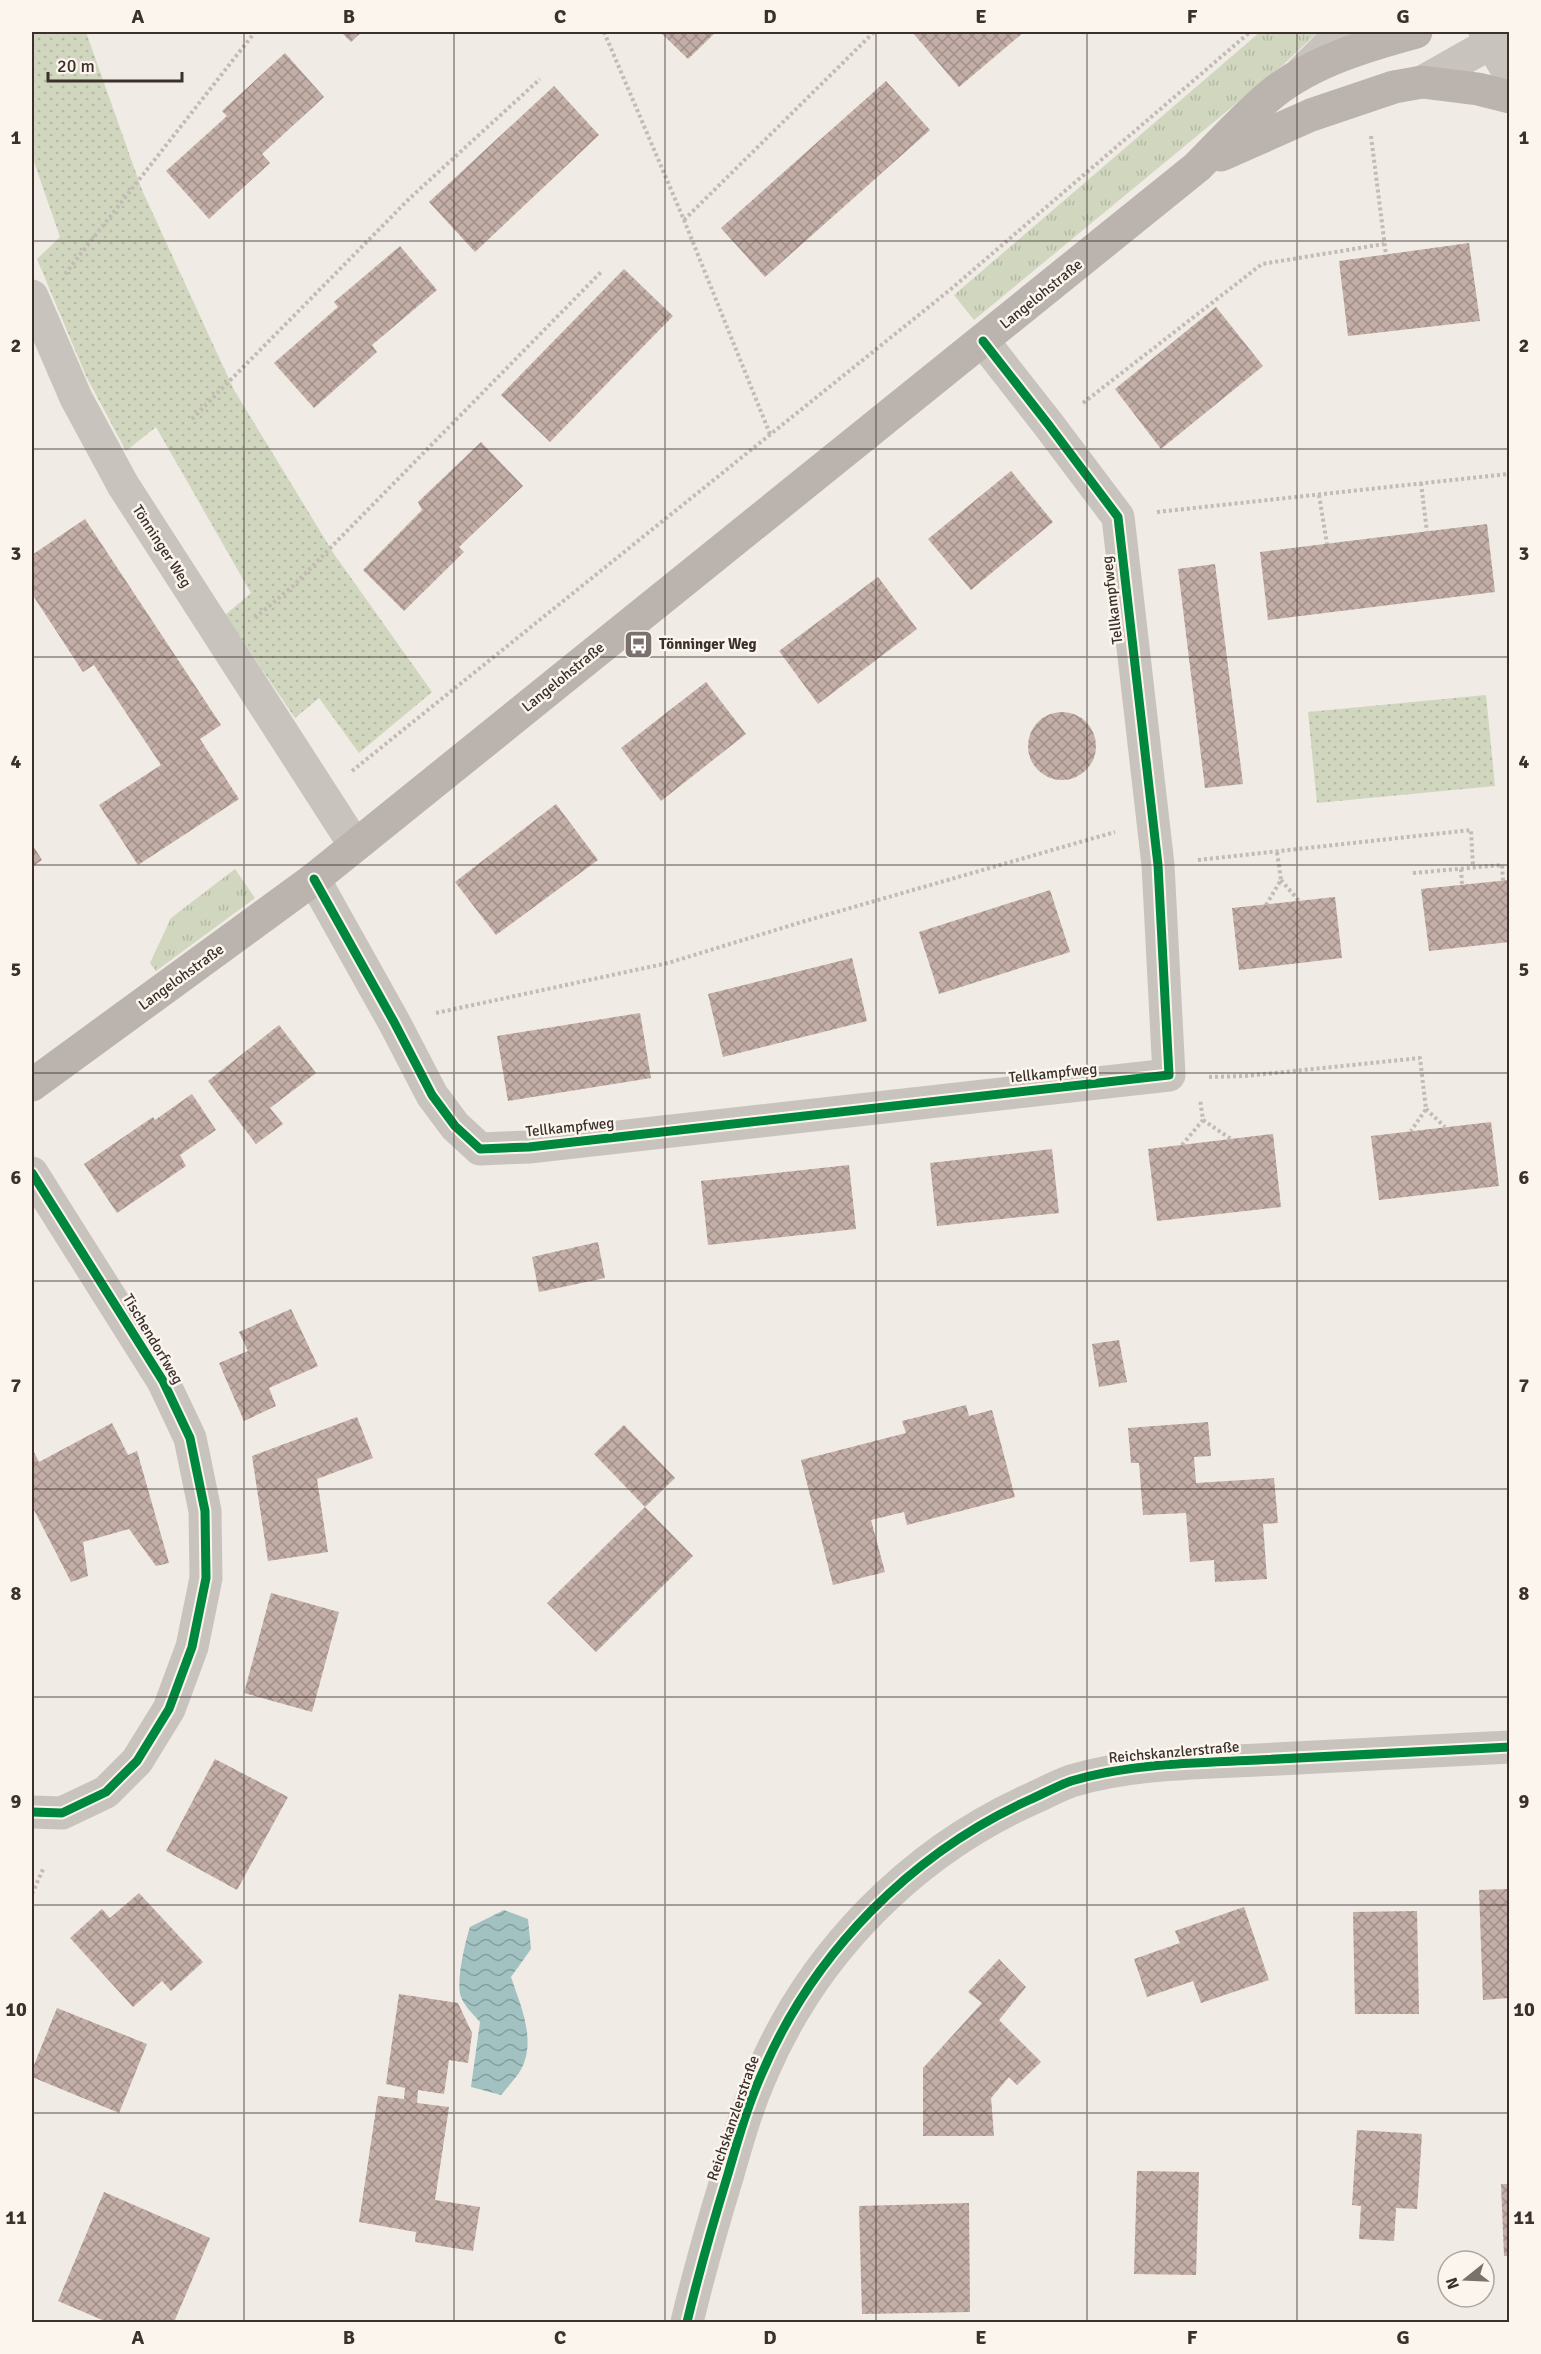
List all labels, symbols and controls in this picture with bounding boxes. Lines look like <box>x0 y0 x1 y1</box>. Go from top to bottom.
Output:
text: A <box>132 4 145 29</box>
text: B <box>343 4 355 29</box>
text: C <box>554 4 566 29</box>
text: D <box>763 4 777 29</box>
text: E <box>975 4 987 29</box>
text: F <box>1187 4 1198 29</box>
text: G <box>1396 4 1410 29</box>
scale bar <box>48 45 182 83</box>
text: 20 m <box>57 55 95 77</box>
text: 1 <box>11 125 22 150</box>
text: 1 <box>1519 125 1530 150</box>
street label: Langelohstraße <box>996 255 1086 333</box>
text: 2 <box>11 333 21 358</box>
text: 2 <box>1519 333 1529 358</box>
street label: Tönninger Weg <box>129 501 195 591</box>
text: 3 <box>11 541 21 566</box>
text: 3 <box>1519 541 1529 566</box>
street label: Tellkampfweg <box>1098 555 1126 645</box>
bus stop icon: Tönninger Weg <box>622 628 654 660</box>
place label: Tönninger Weg <box>659 635 756 653</box>
street label: Langelohstraße <box>518 638 608 716</box>
text: 4 <box>11 749 22 774</box>
text: 4 <box>1519 749 1530 774</box>
street label: Langelohstraße <box>135 940 227 1014</box>
text: 5 <box>11 957 21 982</box>
text: 5 <box>1519 957 1529 982</box>
street label: Tellkampfweg <box>1008 1059 1098 1087</box>
street label: Tellkampfweg <box>525 1113 615 1141</box>
text: 6 <box>11 1165 22 1190</box>
text: 6 <box>1519 1165 1530 1190</box>
street label: Tischendorfweg <box>119 1291 187 1388</box>
text: 7 <box>11 1373 22 1398</box>
text: 7 <box>1519 1373 1530 1398</box>
text: 8 <box>11 1581 22 1606</box>
text: 8 <box>1519 1581 1530 1606</box>
street label: Reichskanzlerstraße <box>1108 1737 1240 1767</box>
text: 9 <box>11 1789 22 1814</box>
text: 9 <box>1519 1789 1530 1814</box>
text: 10 <box>5 1997 27 2022</box>
text: 10 <box>1513 1997 1535 2022</box>
street label: Reichskanzlerstraße <box>703 2053 763 2183</box>
text: 11 <box>5 2205 27 2230</box>
text: 11 <box>1513 2205 1535 2230</box>
north arrow <box>1436 2249 1496 2309</box>
text: N <box>1441 2275 1464 2292</box>
text: A <box>132 2325 145 2350</box>
text: B <box>343 2325 355 2350</box>
text: C <box>554 2325 566 2350</box>
text: D <box>763 2325 777 2350</box>
text: E <box>975 2325 987 2350</box>
text: F <box>1187 2325 1198 2350</box>
text: G <box>1396 2325 1410 2350</box>

